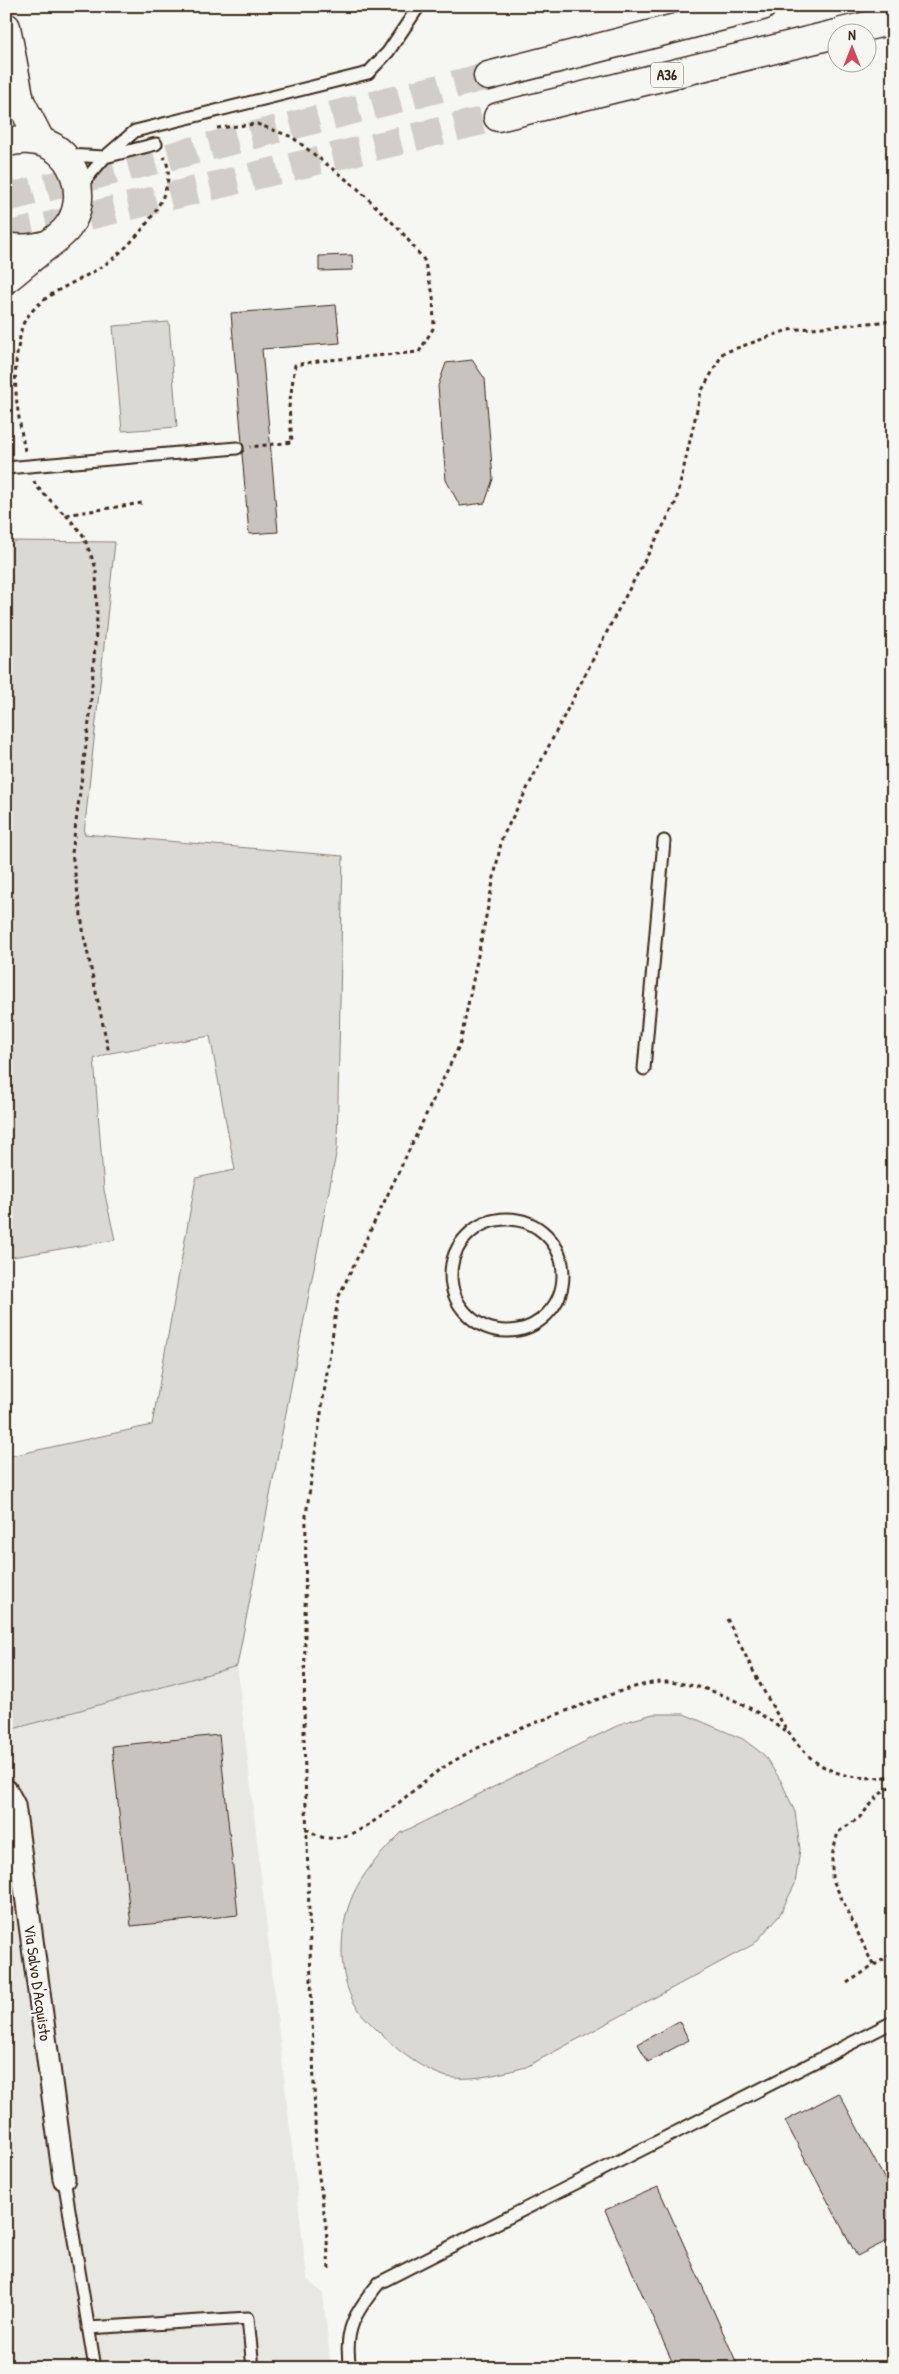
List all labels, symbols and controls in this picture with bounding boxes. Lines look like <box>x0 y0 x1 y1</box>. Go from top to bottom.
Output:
north arrow <box>826 22 876 72</box>
text: N <box>848 25 856 44</box>
road number: A36 <box>651 62 683 88</box>
street label: Via Salvo D'Acquisto <box>19 1924 57 2043</box>

